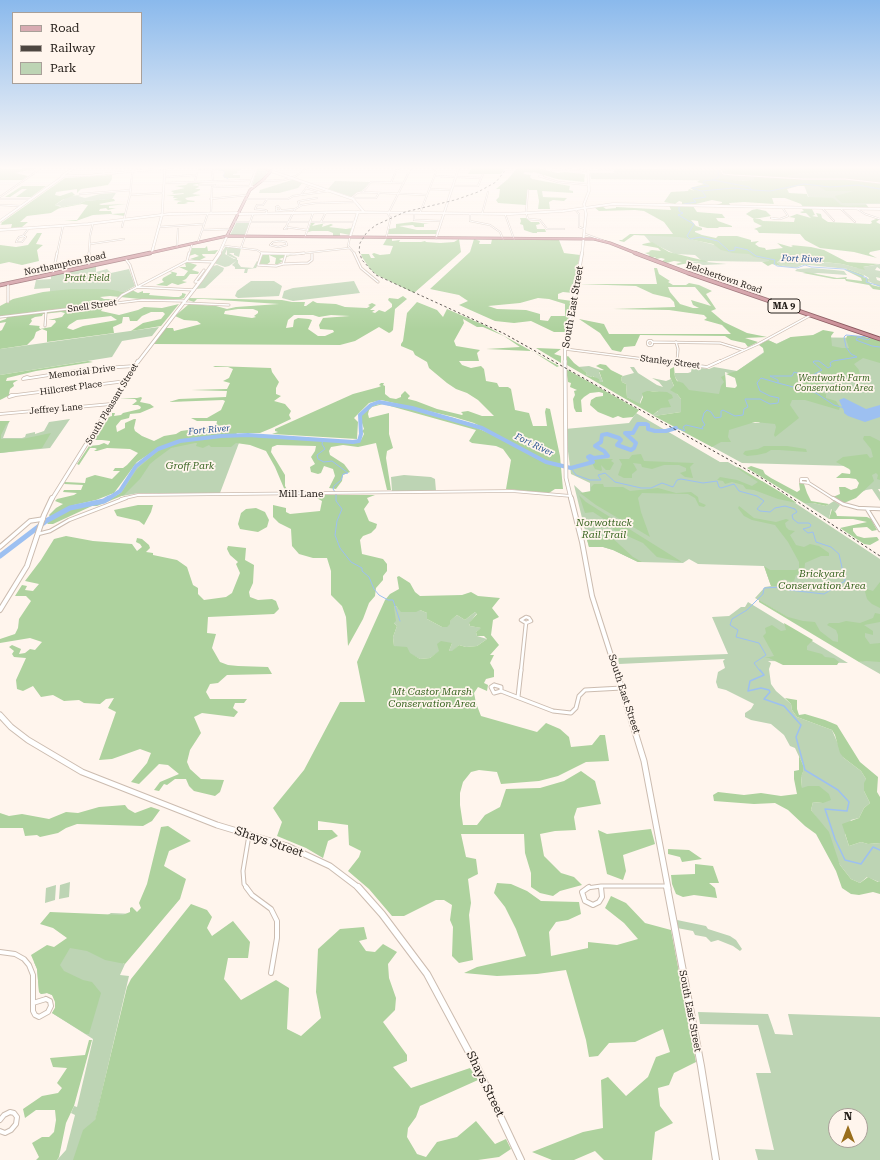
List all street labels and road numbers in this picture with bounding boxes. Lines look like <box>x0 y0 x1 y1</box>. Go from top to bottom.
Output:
street label: Northampton Road <box>23 250 107 278</box>
street label: Belchertown Road <box>685 260 763 296</box>
street label: South East Street <box>560 265 586 349</box>
street label: Snell Street <box>67 297 117 315</box>
road number: MA 9 <box>768 299 800 313</box>
street label: Stanley Street <box>639 353 701 371</box>
street label: South Pleasant Street <box>83 361 141 447</box>
street label: Memorial Drive <box>48 363 116 381</box>
street label: Hillcrest Place <box>39 378 103 398</box>
street label: Jeffrey Lane <box>29 401 83 417</box>
street label: Mill Lane <box>278 488 324 500</box>
street label: South East Street <box>605 653 643 735</box>
street label: Shays Street <box>233 824 305 860</box>
street label: South East Street <box>676 969 704 1053</box>
street label: Shays Street <box>463 1049 507 1119</box>

